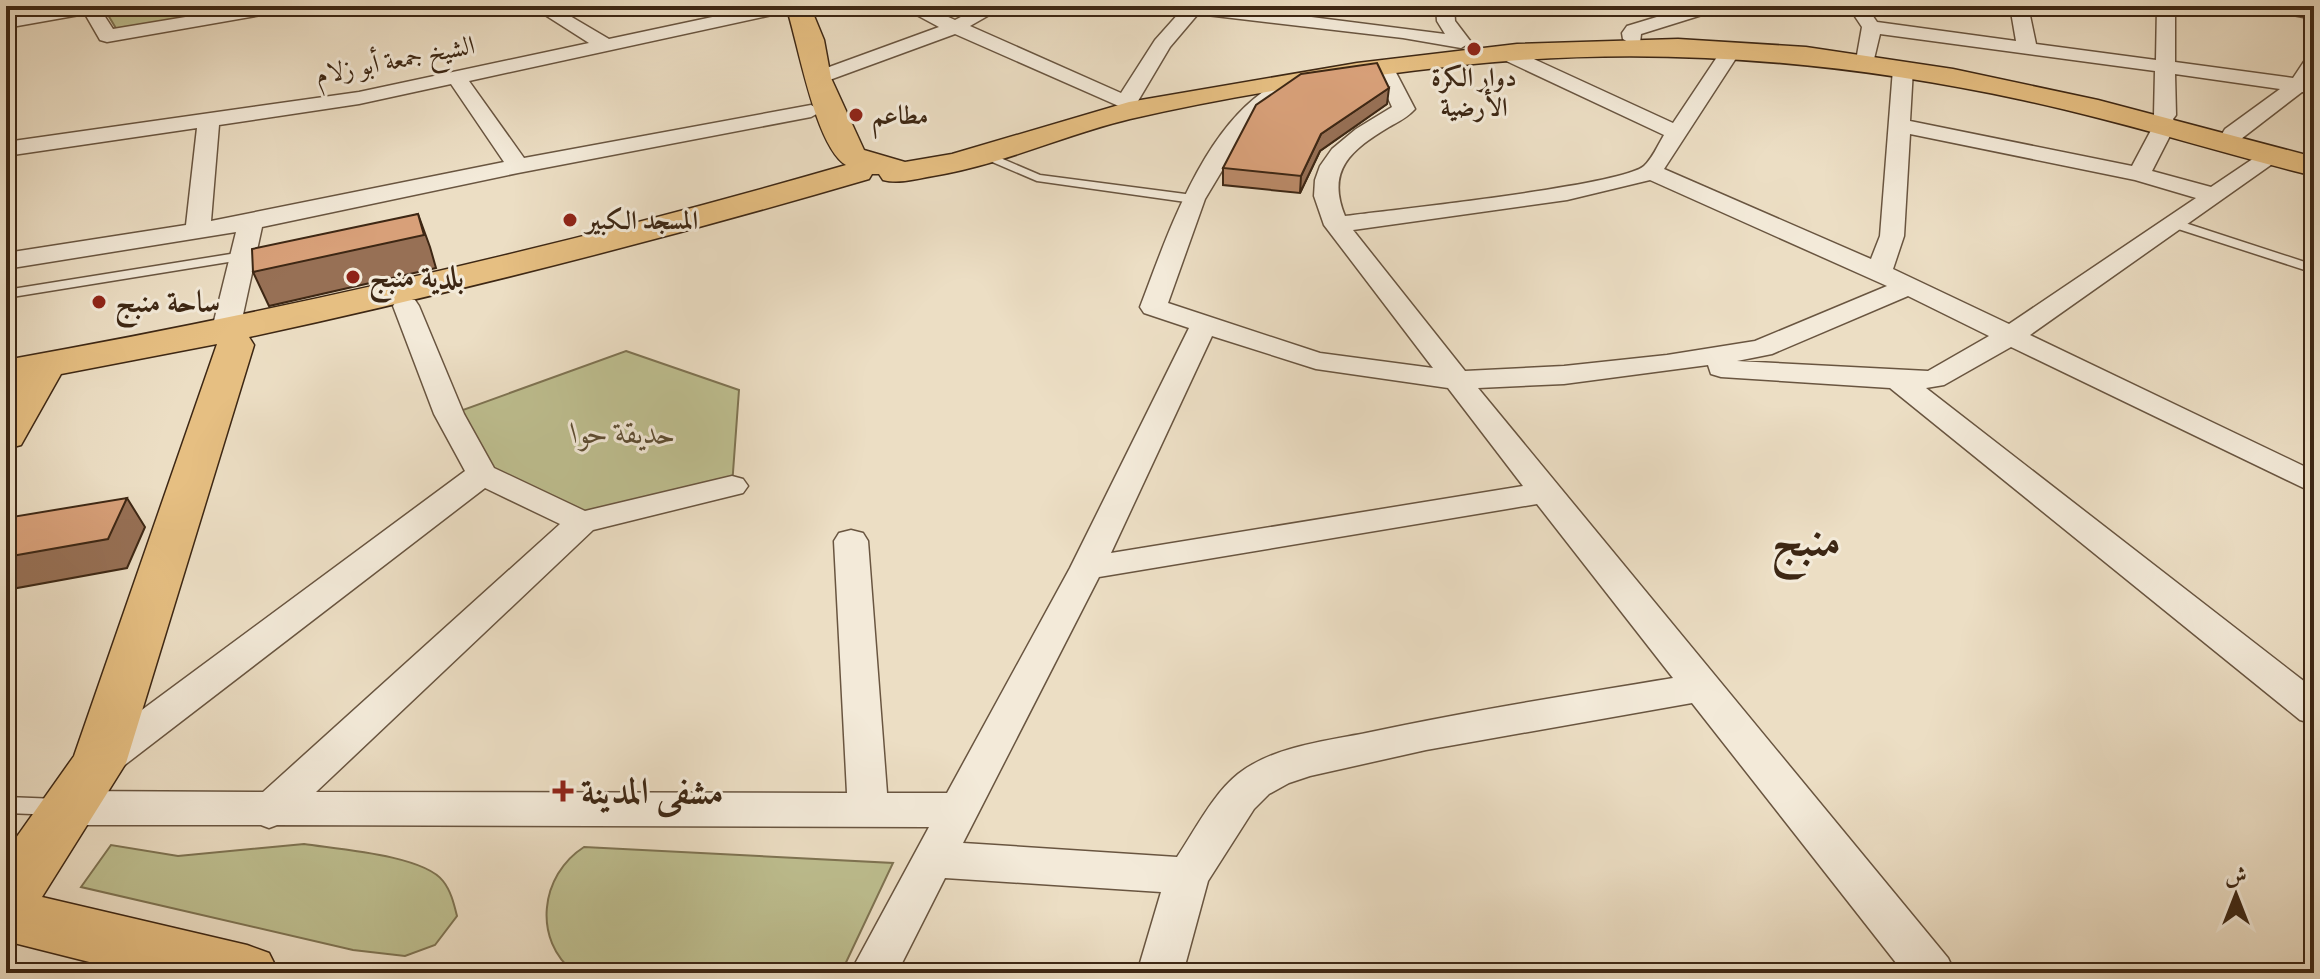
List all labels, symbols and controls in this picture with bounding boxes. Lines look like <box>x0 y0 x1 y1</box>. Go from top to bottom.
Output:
street label: الشيخ جمعة أبو زلام <box>312 27 479 99</box>
marker: دوار الكرة الأرضية <box>1465 40 1483 58</box>
place label: دوار الكرة الأرضية <box>1431 62 1517 123</box>
place label: مطاعم <box>872 100 928 139</box>
marker: مطاعم <box>847 106 865 124</box>
place label: المسجد الكبير <box>583 205 698 236</box>
marker: المسجد الكبير <box>561 211 579 229</box>
place label: بلدية منبج <box>369 260 464 304</box>
marker: بلدية منبج <box>344 268 362 286</box>
place label: ساحة منبج <box>115 285 220 329</box>
marker: ساحة منبج <box>90 293 108 311</box>
park label: حديقة حوا <box>570 416 676 452</box>
district label: منبج <box>1771 513 1841 581</box>
place label: مشفى المدينة <box>581 770 724 818</box>
marker: مشفى المدينة <box>552 780 574 802</box>
north arrow <box>2196 855 2276 935</box>
text: ش <box>2225 863 2247 889</box>

